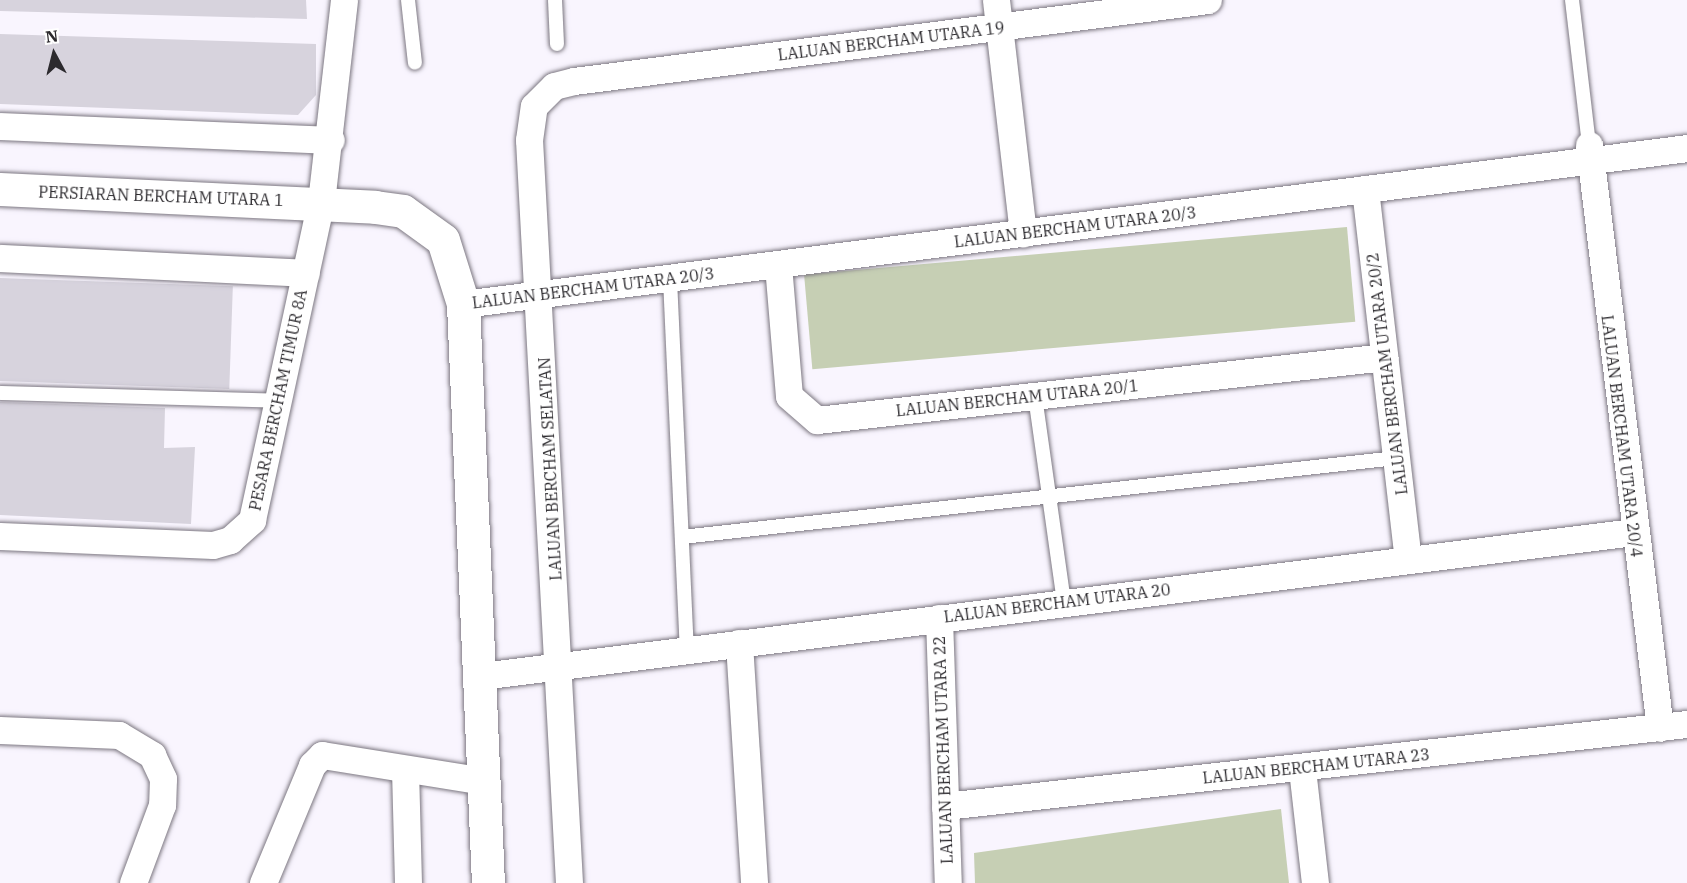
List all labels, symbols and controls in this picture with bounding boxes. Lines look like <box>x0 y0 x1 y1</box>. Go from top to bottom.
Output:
street label: LALUAN BERCHAM UTARA 19 <box>777 18 1005 64</box>
north arrow <box>24 24 84 84</box>
text: N <box>44 25 59 47</box>
street label: PERSIARAN BERCHAM UTARA 1 <box>38 182 284 210</box>
street label: LALUAN BERCHAM UTARA 20/3 <box>953 203 1197 251</box>
street label: LALUAN BERCHAM UTARA 20/2 <box>1363 252 1411 496</box>
street label: LALUAN BERCHAM UTARA 20/3 <box>471 264 715 312</box>
street label: PESARA BERCHAM TIMUR 8A <box>245 287 311 513</box>
street label: LALUAN BERCHAM UTARA 20/4 <box>1598 314 1646 558</box>
street label: LALUAN BERCHAM SELATAN <box>535 357 565 581</box>
street label: LALUAN BERCHAM UTARA 20/1 <box>895 376 1139 420</box>
street label: LALUAN BERCHAM UTARA 20 <box>943 580 1171 626</box>
street label: LALUAN BERCHAM UTARA 22 <box>929 636 957 864</box>
street label: LALUAN BERCHAM UTARA 23 <box>1201 745 1431 787</box>

